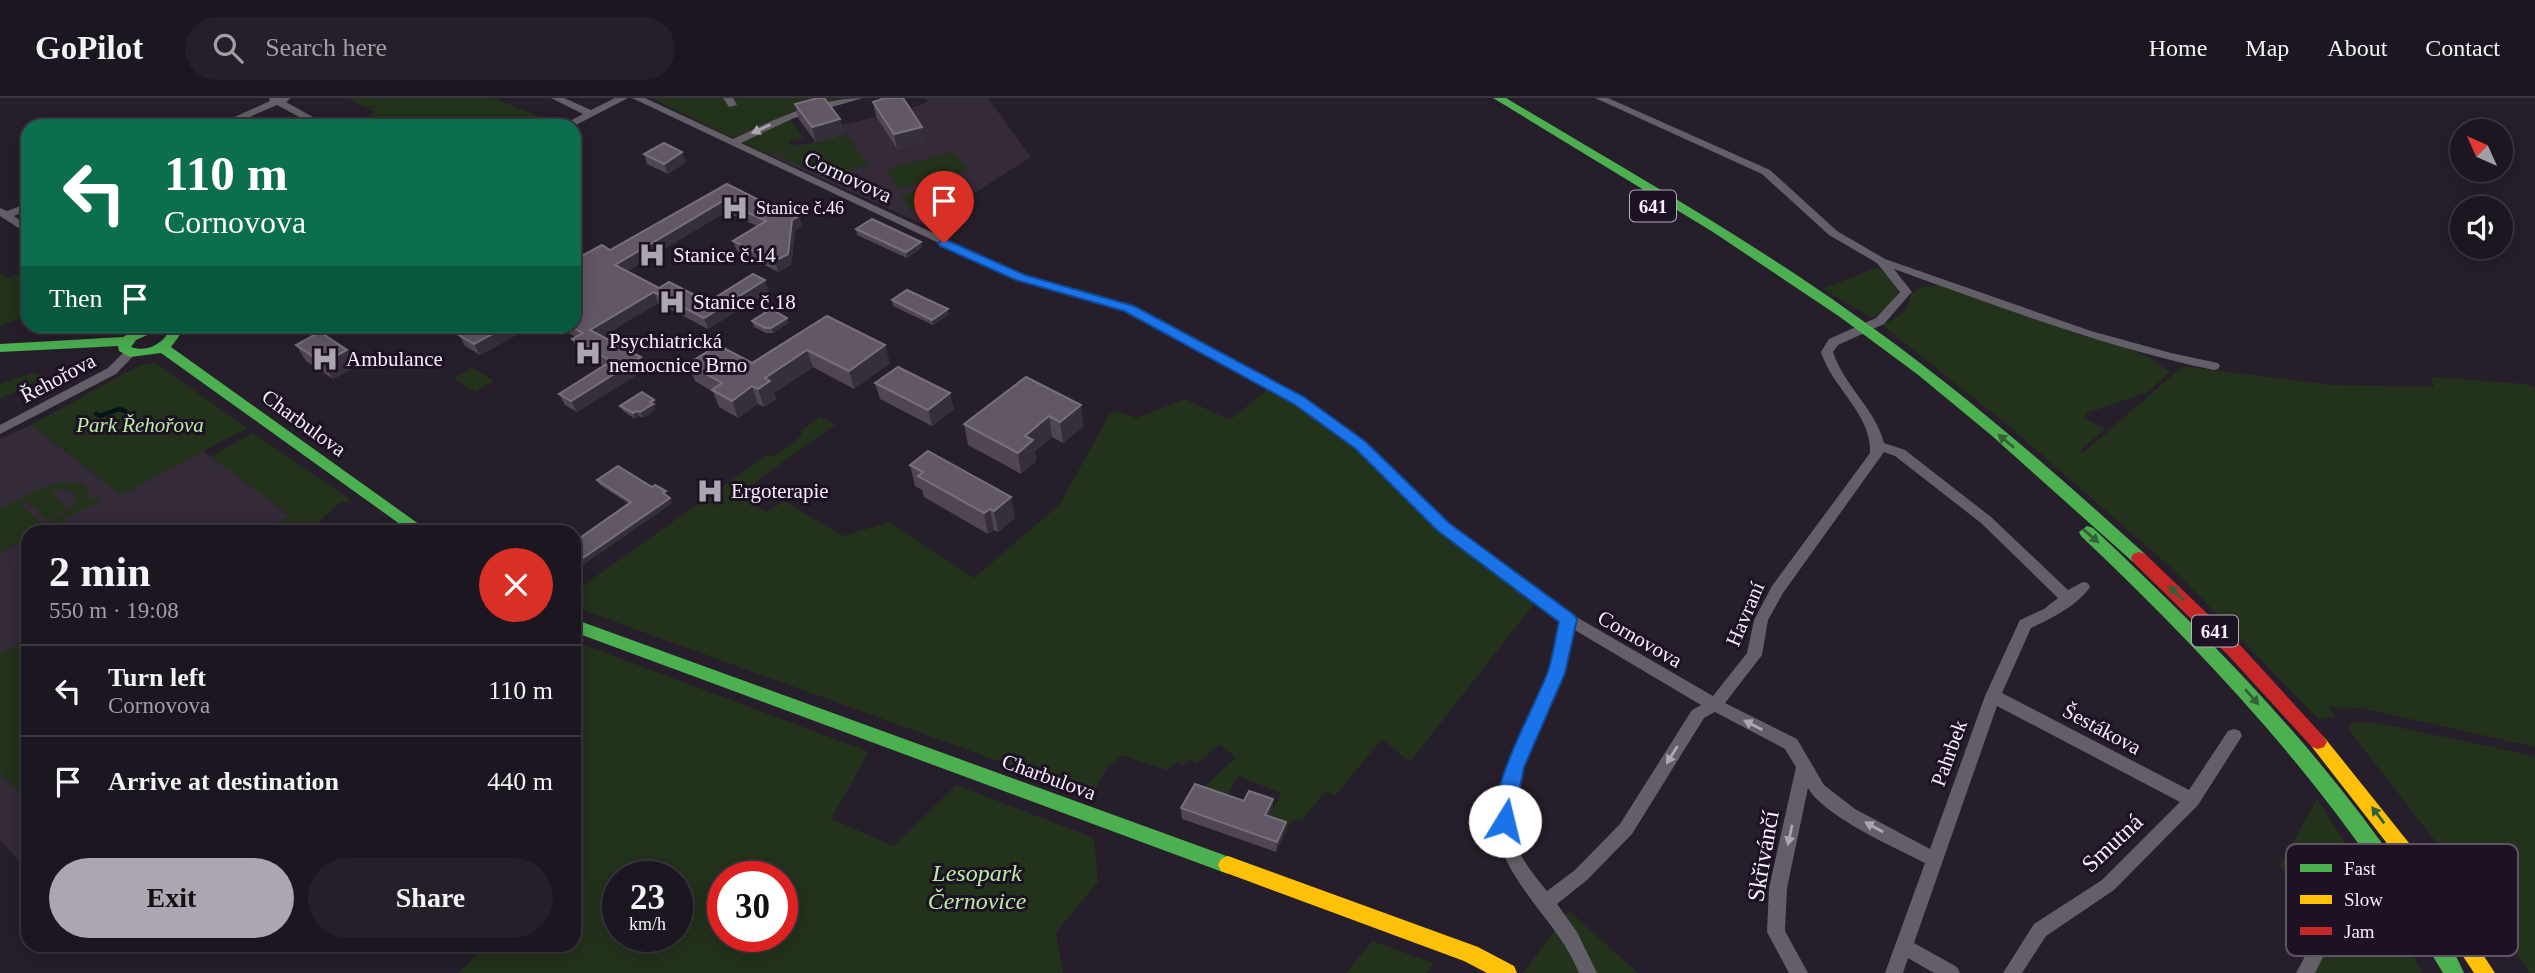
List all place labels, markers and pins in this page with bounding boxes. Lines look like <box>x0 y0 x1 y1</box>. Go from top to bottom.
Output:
pin <box>914 171 974 243</box>
hospital icon: Stanice č.46 <box>720 193 750 223</box>
place label: Stanice č.46 <box>756 198 844 218</box>
hospital icon: Stanice č.14 <box>637 240 667 270</box>
place label: Stanice č.14 <box>673 243 776 267</box>
hospital icon: Stanice č.18 <box>657 287 687 317</box>
place label: Stanice č.18 <box>693 290 796 314</box>
place label: Psychiatrická nemocnice Brno <box>609 329 747 377</box>
hospital icon: Psychiatrická nemocnice Brno <box>573 338 603 368</box>
hospital icon: Ambulance <box>310 344 340 374</box>
place label: Ambulance <box>346 347 443 371</box>
hospital icon: Ergoterapie <box>695 476 725 506</box>
place label: Ergoterapie <box>731 479 829 503</box>

